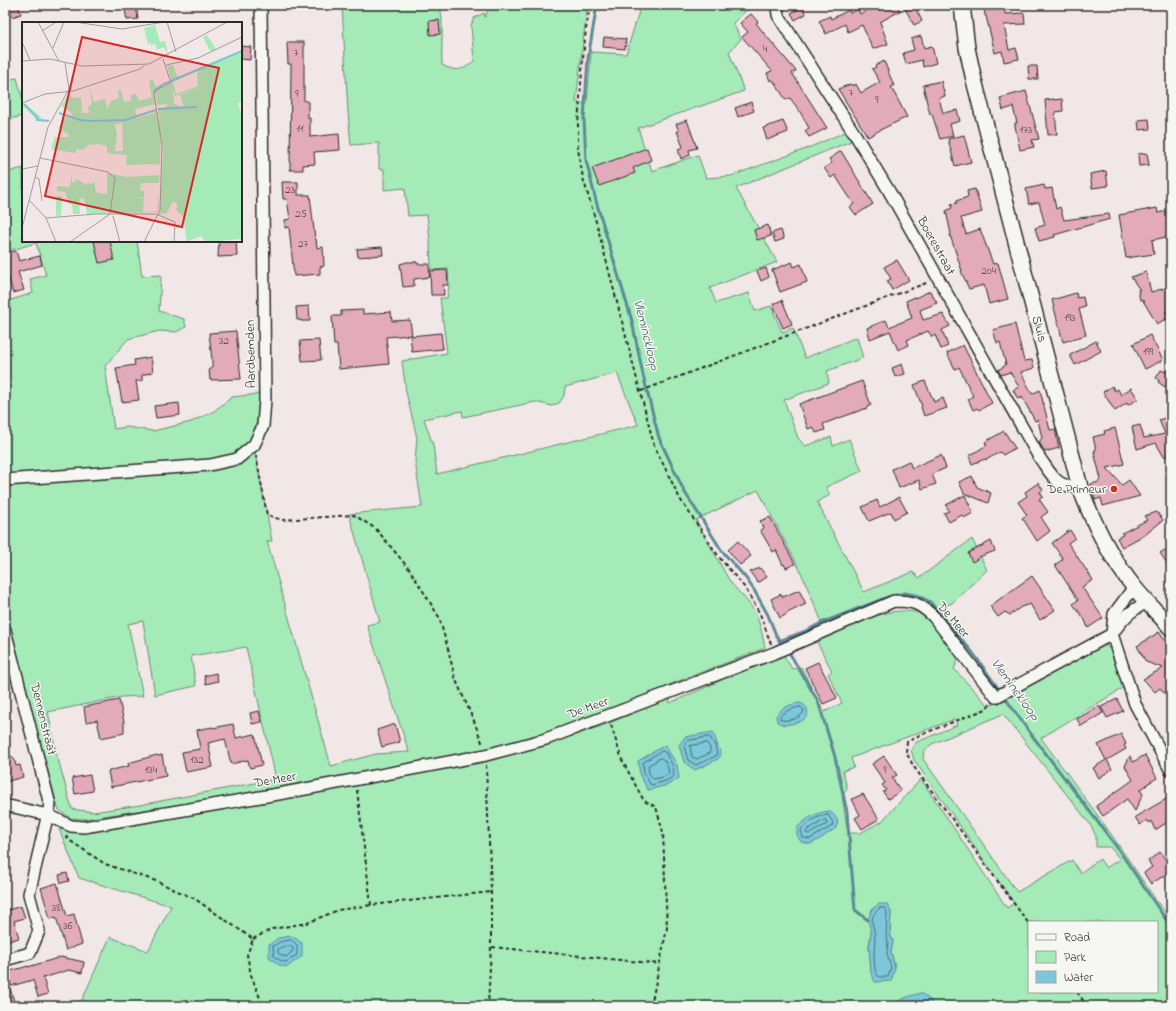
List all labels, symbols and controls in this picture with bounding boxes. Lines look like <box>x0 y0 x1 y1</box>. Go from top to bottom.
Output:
inset map <box>22 22 242 242</box>
house number: 4 <box>763 41 768 57</box>
house number: 7 <box>294 45 299 61</box>
house number: 7 <box>849 85 854 101</box>
house number: 9 <box>295 86 299 102</box>
house number: 9 <box>875 92 879 108</box>
house number: 11 <box>297 121 304 137</box>
house number: 173 <box>1020 122 1033 138</box>
house number: 23 <box>285 182 295 198</box>
house number: 25 <box>295 206 307 222</box>
street label: Boerestraat <box>912 212 960 279</box>
house number: 27 <box>298 236 308 252</box>
house number: 204 <box>982 263 997 279</box>
water label: Vleminckloop <box>627 297 665 373</box>
house number: 193 <box>1064 310 1076 326</box>
street label: Sluis <box>1026 314 1052 345</box>
street label: Aardbemden <box>241 319 261 389</box>
house number: 32 <box>219 333 230 349</box>
house number: 199 <box>1143 344 1154 360</box>
place label: De Primeur <box>1046 480 1107 499</box>
marker: De Primeur <box>1109 484 1119 494</box>
street label: De Meer <box>932 597 974 643</box>
water label: Vleminckloop <box>985 655 1045 726</box>
street label: Dennenstraat <box>25 680 61 758</box>
street label: De Meer <box>564 692 612 724</box>
house number: 132 <box>190 752 204 768</box>
house number: 134 <box>145 762 158 778</box>
house number: 9 <box>883 762 887 778</box>
street label: De Meer <box>252 767 298 793</box>
house number: 38 <box>52 900 60 916</box>
house number: 36 <box>63 918 73 934</box>
legend <box>1028 921 1158 993</box>
text: Road <box>1064 929 1090 947</box>
text: Park <box>1064 949 1086 967</box>
text: Water <box>1064 969 1093 987</box>

